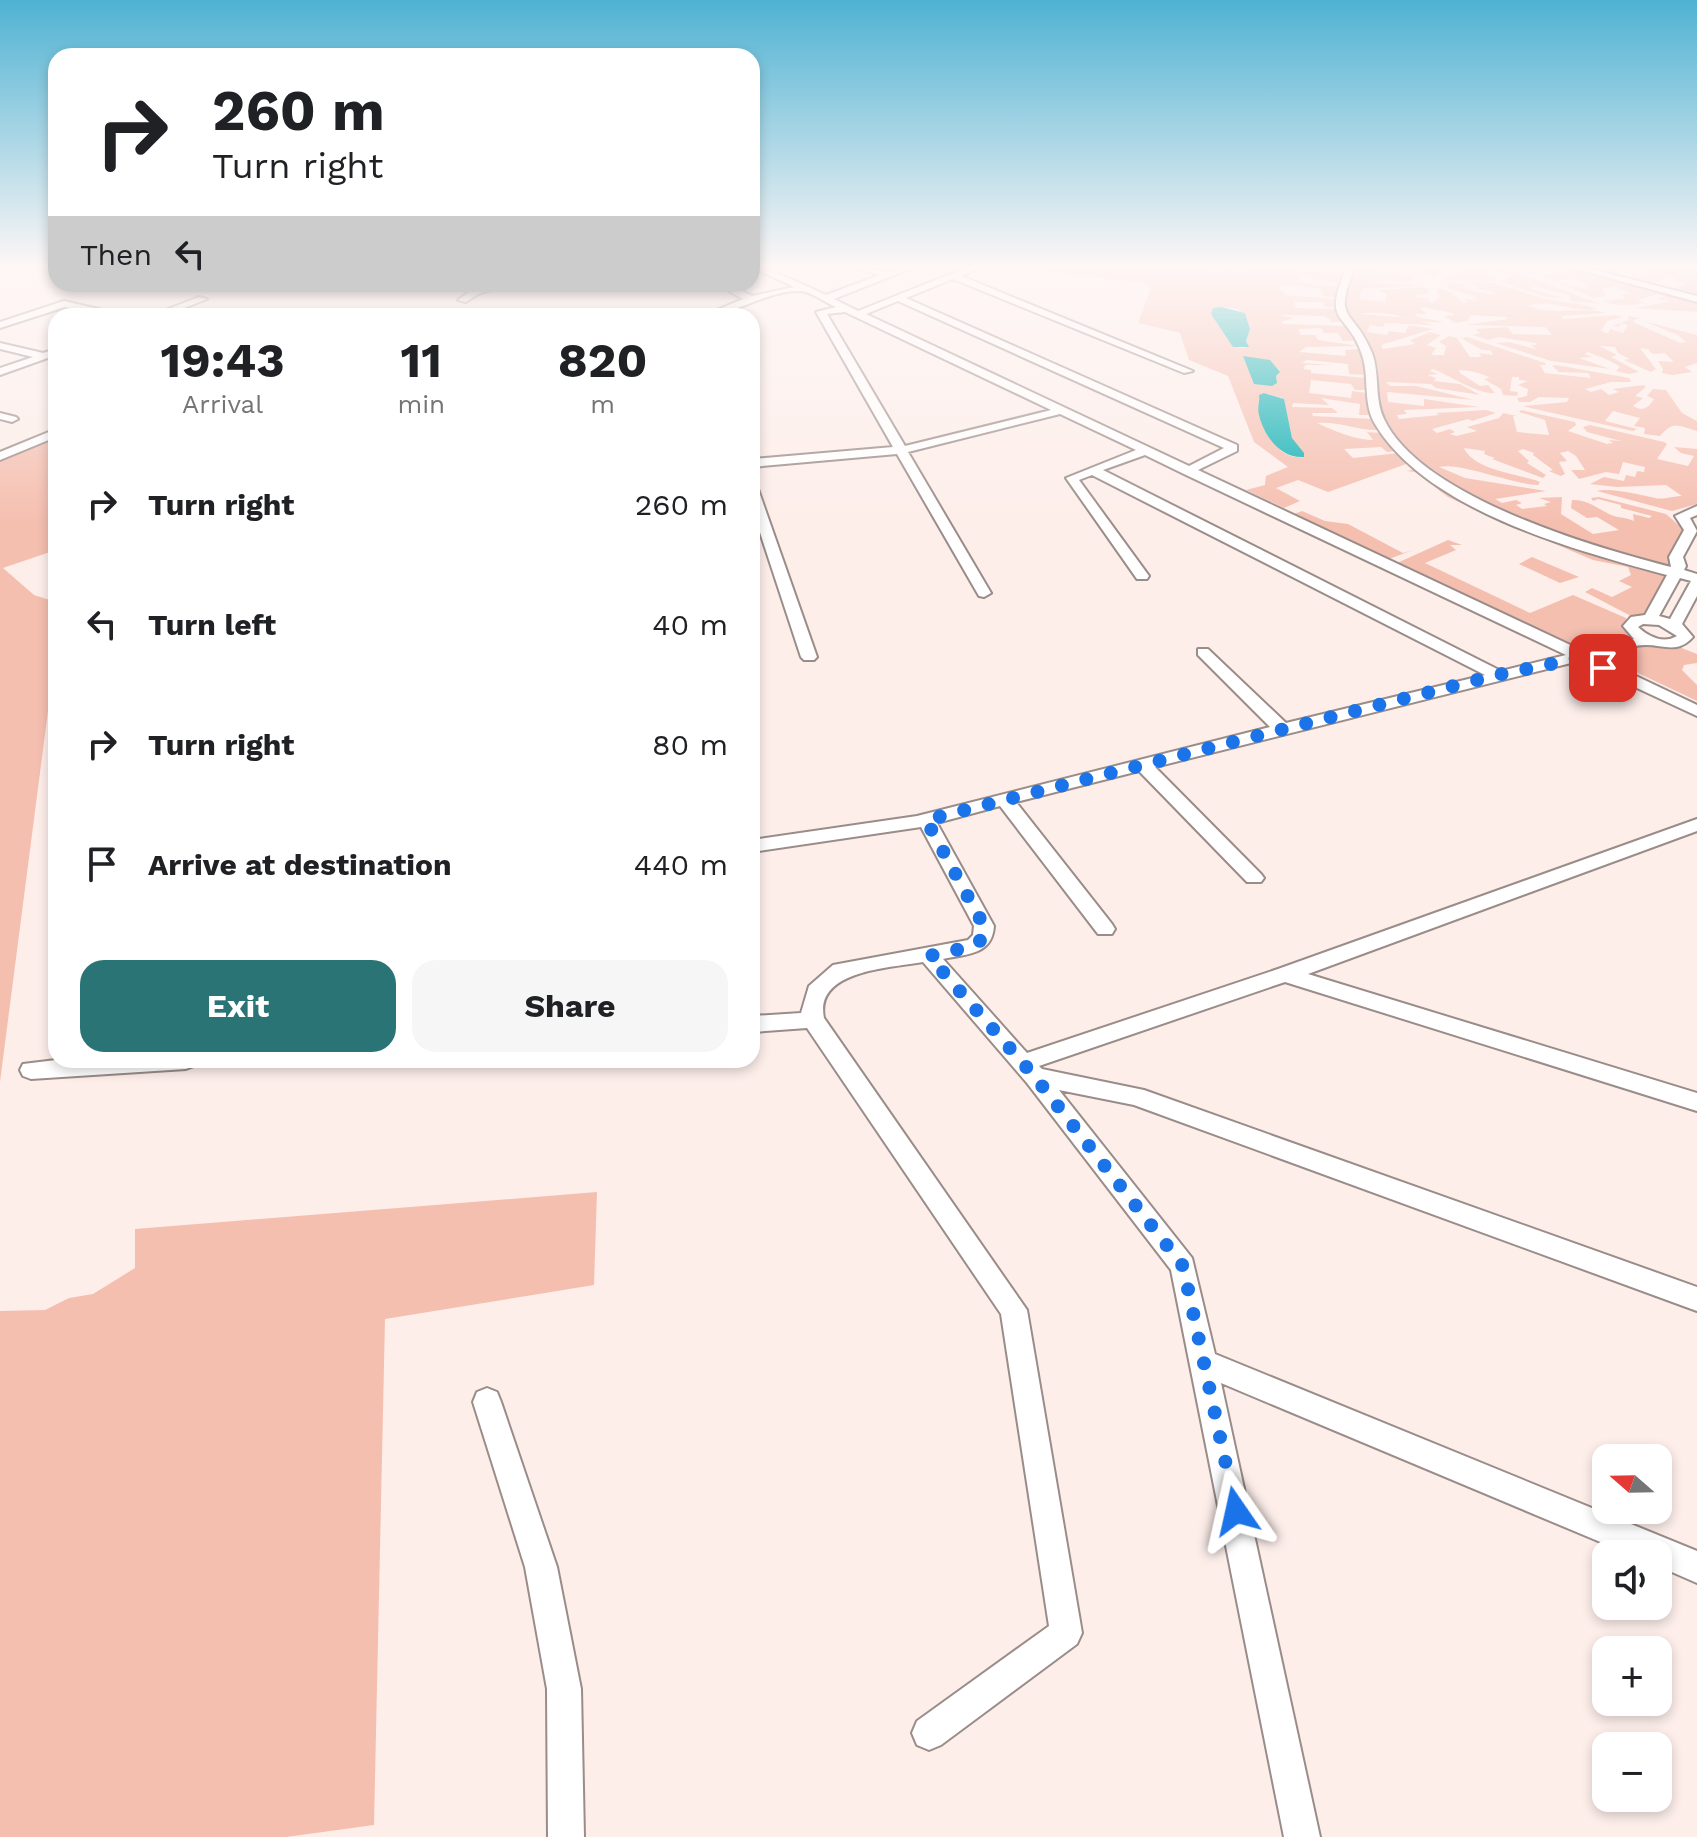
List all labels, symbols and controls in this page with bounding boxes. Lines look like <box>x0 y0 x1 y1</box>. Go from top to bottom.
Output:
text: 260 m <box>212 78 385 144</box>
icon: right <box>80 80 184 184</box>
text: Turn right <box>212 145 383 187</box>
icon: left <box>168 232 212 276</box>
text: Then <box>80 237 152 272</box>
text: 19:43 <box>161 332 285 389</box>
text: 11 <box>401 332 442 389</box>
text: 820 <box>558 332 647 389</box>
text: Arrival <box>182 389 263 419</box>
text: min <box>397 389 445 419</box>
text: m <box>590 389 615 419</box>
icon: right <box>80 482 124 526</box>
text: Turn right <box>148 487 294 522</box>
text: 260 m <box>635 487 728 522</box>
icon: left <box>80 602 124 646</box>
text: Turn left <box>148 607 276 642</box>
text: 40 m <box>652 607 728 642</box>
pin <box>1569 634 1637 702</box>
icon: arrive <box>1581 646 1625 690</box>
icon: right <box>80 722 124 766</box>
text: Turn right <box>148 727 294 762</box>
text: 80 m <box>652 727 728 762</box>
icon: arrive <box>80 842 124 886</box>
text: Arrive at destination <box>148 847 452 882</box>
text: 440 m <box>634 847 728 882</box>
button: Exit <box>80 960 396 1052</box>
button: Share <box>412 960 728 1052</box>
north arrow <box>1592 1444 1672 1524</box>
map controls <box>1592 1444 1672 1812</box>
position arrow <box>1194 1469 1278 1553</box>
button: sound <box>1592 1540 1672 1620</box>
button: + <box>1592 1636 1672 1716</box>
button: − <box>1592 1732 1672 1812</box>

